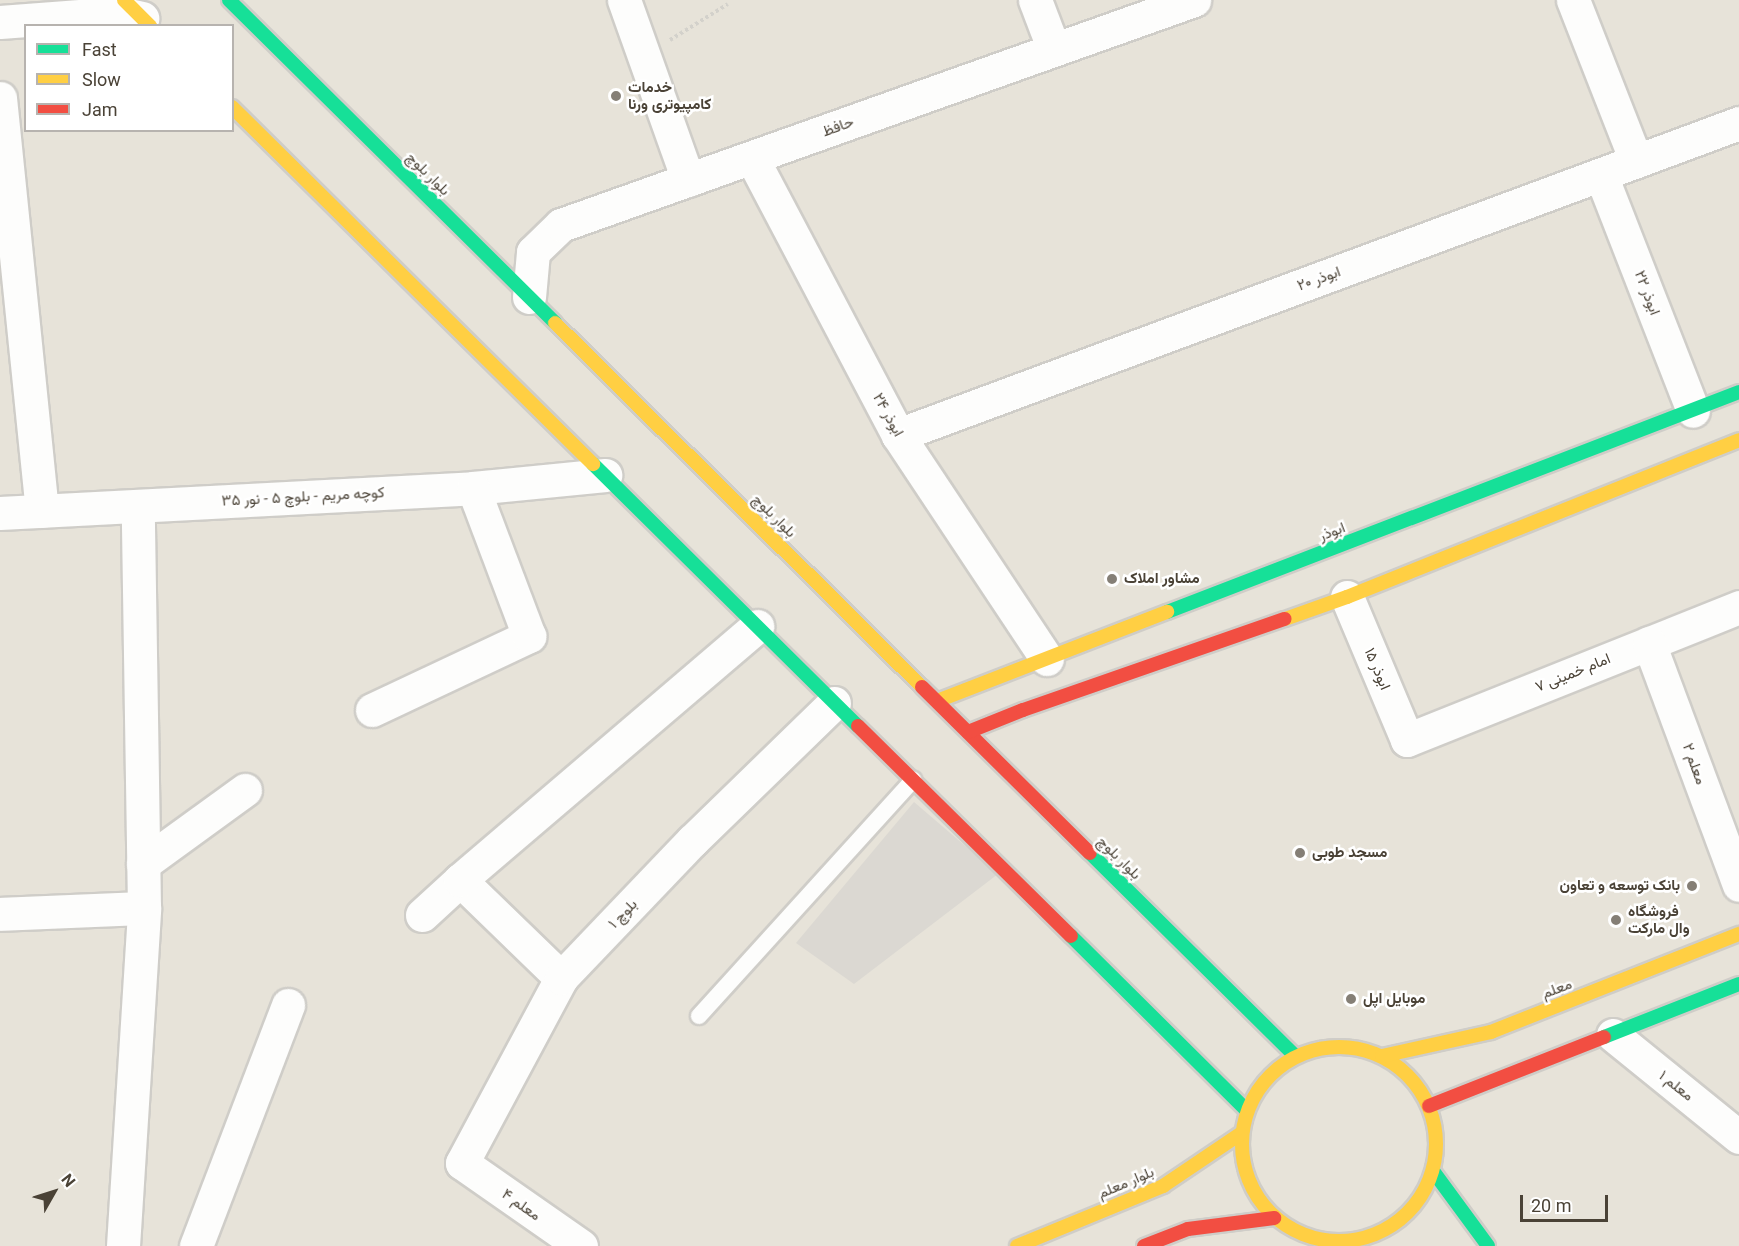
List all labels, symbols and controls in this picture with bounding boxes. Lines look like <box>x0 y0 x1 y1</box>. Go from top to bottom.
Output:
legend <box>24 24 234 132</box>
text: Fast <box>82 39 117 60</box>
text: Slow <box>82 69 121 90</box>
place label: خدمات کامپیوتری ورنا <box>628 78 711 113</box>
marker: خدمات کامپیوتری ورنا <box>609 89 623 103</box>
text: Jam <box>82 99 118 120</box>
street label: حافظ <box>820 113 856 141</box>
street label: بلوار بلوچ <box>403 149 453 199</box>
street label: ابوذر ۲۰ <box>1295 263 1343 295</box>
street label: ابوذر ۲۲ <box>1630 268 1664 318</box>
street label: ابوذر ۲۴ <box>869 390 907 440</box>
street label: کوچه مریم - بلوچ ۵ - نور ۳۵ <box>221 484 385 510</box>
street label: بلوار بلوچ <box>749 491 799 541</box>
street label: ابوذر <box>1316 519 1348 545</box>
place label: مشاور املاک <box>1124 570 1200 588</box>
marker: مشاور املاک <box>1105 572 1119 586</box>
street label: ابوذر ۱۵ <box>1360 645 1394 693</box>
street label: امام خمینی ۷ <box>1533 650 1613 696</box>
street label: معلم ۲ <box>1678 741 1710 787</box>
street label: بلوار بلوچ <box>1094 833 1144 883</box>
place label: مسجد طوبی <box>1312 844 1387 862</box>
marker: مسجد طوبی <box>1293 846 1307 860</box>
place label: بانک توسعه و تعاون <box>1560 877 1680 895</box>
marker: بانک توسعه و تعاون <box>1685 879 1699 893</box>
street label: بلوچ ۱ <box>605 896 641 932</box>
place label: فروشگاه وال مارکت <box>1628 902 1690 937</box>
marker: فروشگاه وال مارکت <box>1609 913 1623 927</box>
street label: معلم <box>1539 975 1575 1003</box>
place label: موبایل اپل <box>1363 990 1425 1008</box>
marker: موبایل اپل <box>1344 992 1358 1006</box>
street label: معلم ۱ <box>1655 1067 1697 1105</box>
north arrow <box>24 1162 84 1222</box>
street label: بلوار معلم <box>1095 1163 1157 1203</box>
text: N <box>57 1170 79 1191</box>
scale bar <box>1523 1183 1612 1221</box>
street label: معلم ۴ <box>498 1185 544 1225</box>
text: 20 m <box>1531 1195 1571 1216</box>

